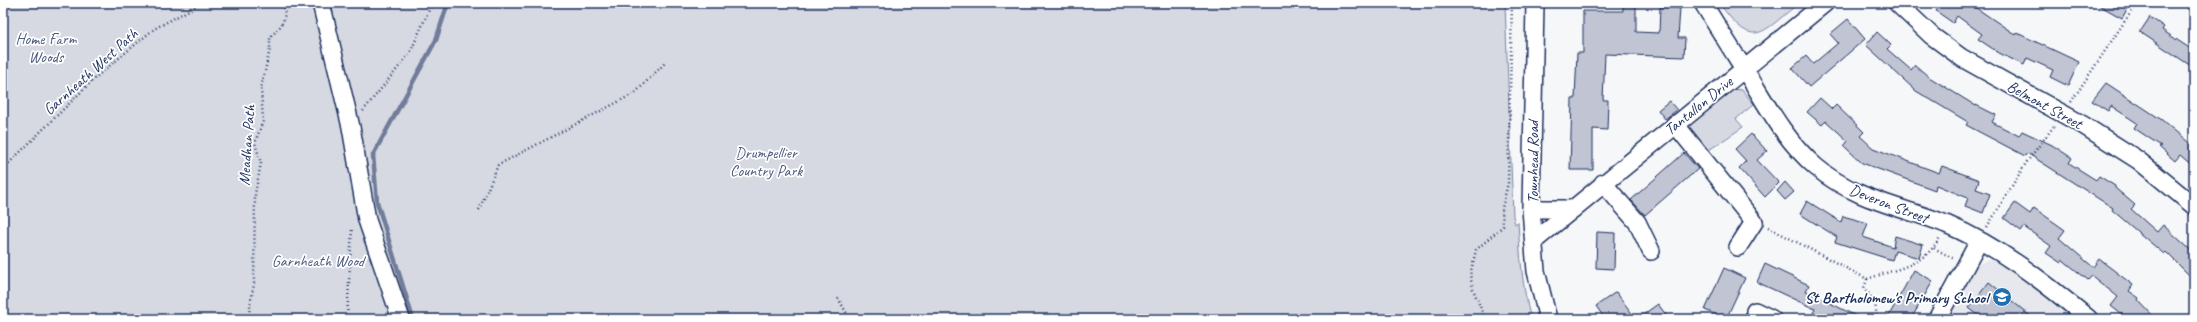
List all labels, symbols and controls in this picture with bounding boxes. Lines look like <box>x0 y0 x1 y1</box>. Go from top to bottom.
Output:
street label: Garnheath West Path <box>39 24 143 119</box>
park label: Home Farm Woods <box>16 29 78 67</box>
street label: Tantallon Drive <box>1660 71 1738 140</box>
street label: Belmont Street <box>2003 76 2087 134</box>
street label: Meadhan Path <box>234 103 260 186</box>
street label: Townhead Road <box>1523 118 1543 203</box>
park label: Drumpellier Country Park <box>730 143 803 181</box>
street label: Deveron Street <box>1847 180 1933 229</box>
park label: Garnheath Wood <box>272 251 367 271</box>
school or university icon: St Bartholomew's Primary School <box>1991 286 2013 308</box>
place label: St Bartholomew's Primary School <box>1805 288 1991 308</box>

